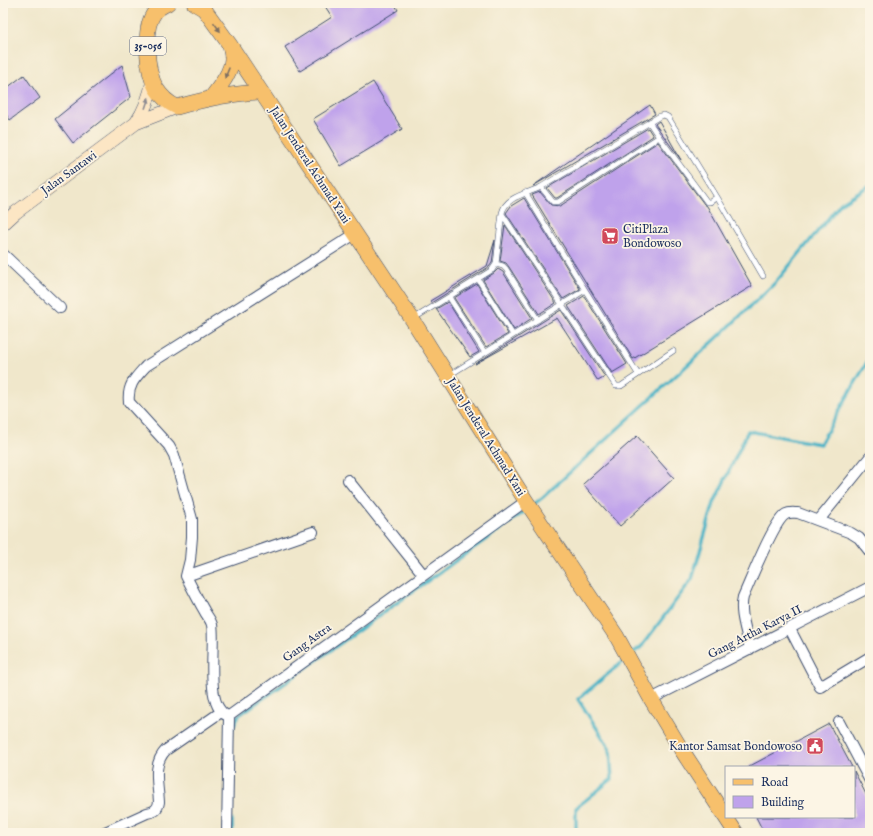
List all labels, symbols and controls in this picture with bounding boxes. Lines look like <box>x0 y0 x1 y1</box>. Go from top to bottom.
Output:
one-way arrow <box>213 22 221 33</box>
road number: 35-056 <box>130 37 166 55</box>
one-way arrow <box>224 67 230 79</box>
one-way arrow <box>144 96 150 108</box>
street label: Jalan Jenderal Achmad Yani <box>264 102 354 227</box>
street label: Jalan Santawi <box>37 148 100 200</box>
place label: CitiPlaza Bondowoso <box>623 222 682 251</box>
supermarket icon: CitiPlaza Bondowoso <box>600 226 620 246</box>
street label: Jalan Jenderal Achmad Yani <box>441 373 529 500</box>
street label: Gang Artha Karya II <box>706 602 804 662</box>
street label: Gang Astra <box>280 620 335 666</box>
public building icon: Kantor Samsat Bondowoso <box>805 736 825 756</box>
place label: Kantor Samsat Bondowoso <box>669 739 803 754</box>
legend <box>725 766 855 818</box>
text: Road <box>761 775 789 790</box>
text: Building <box>761 795 805 810</box>

